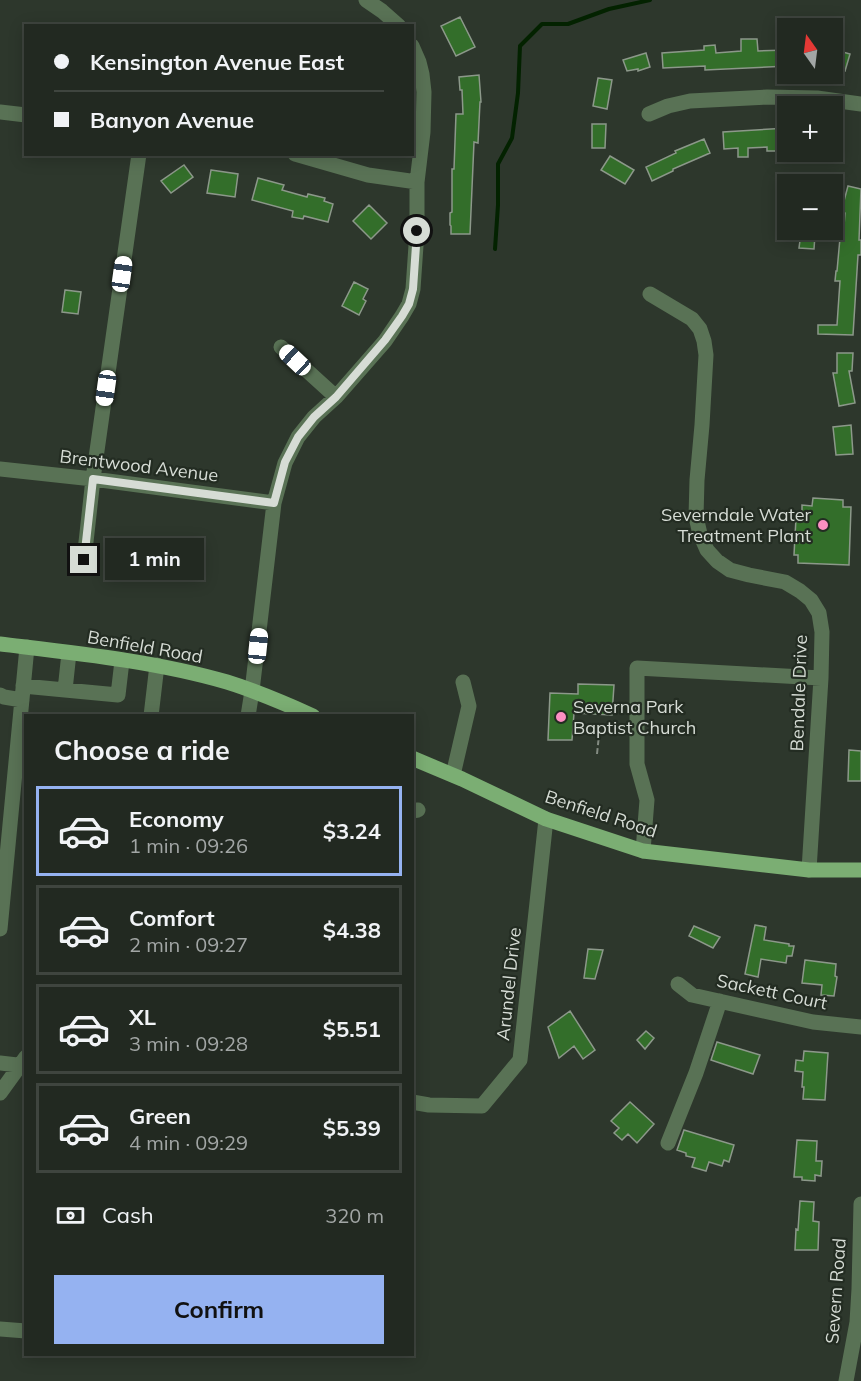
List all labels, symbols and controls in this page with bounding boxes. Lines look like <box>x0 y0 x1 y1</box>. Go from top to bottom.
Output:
north arrow <box>777 18 843 84</box>
map controls <box>777 18 843 240</box>
text: Kensington Avenue East <box>90 48 344 76</box>
button: + <box>777 96 843 162</box>
text: Banyon Avenue <box>90 106 254 134</box>
button: − <box>777 174 843 240</box>
route start <box>403 217 430 244</box>
car <box>111 255 133 293</box>
car <box>276 341 314 379</box>
car <box>95 369 117 407</box>
street label: Brentwood Avenue <box>58 444 220 487</box>
place label: Severndale Water Treatment Plant <box>661 503 811 547</box>
marker: Severndale Water Treatment Plant <box>816 518 830 532</box>
callout: 1 min <box>105 539 204 581</box>
route end <box>70 546 97 573</box>
text: 1 min <box>128 546 181 571</box>
street label: Benfield Road <box>86 625 205 668</box>
car <box>247 627 269 665</box>
street label: Bendale Drive <box>785 634 812 752</box>
place label: Severna Park Baptist Church <box>573 695 696 739</box>
marker: Severna Park Baptist Church <box>554 710 568 724</box>
text: Choose a ride <box>54 733 230 767</box>
street label: Benfield Road <box>542 785 660 842</box>
icon: car <box>57 804 111 858</box>
text: Economy <box>129 805 224 833</box>
text: $3.24 <box>323 817 381 845</box>
text: 1 min · 09:26 <box>129 833 248 858</box>
icon: car <box>57 903 111 957</box>
text: Comfort <box>129 904 215 932</box>
text: $4.38 <box>323 916 381 944</box>
street label: Arundel Drive <box>491 926 526 1042</box>
text: 2 min · 09:27 <box>129 932 248 957</box>
street label: Sackett Court <box>715 969 830 1014</box>
icon: car <box>57 1002 111 1056</box>
text: XL <box>129 1003 156 1031</box>
text: $5.51 <box>323 1015 381 1043</box>
text: 3 min · 09:28 <box>129 1031 248 1056</box>
icon: car <box>57 1101 111 1155</box>
text: Green <box>129 1102 191 1130</box>
text: $5.39 <box>323 1114 381 1142</box>
text: 4 min · 09:29 <box>129 1130 248 1155</box>
icon: cash <box>54 1199 87 1232</box>
text: Cash <box>102 1201 154 1229</box>
text: 320 m <box>325 1203 384 1228</box>
street label: Severn Road <box>820 1237 851 1345</box>
button: Confirm <box>54 1275 384 1344</box>

